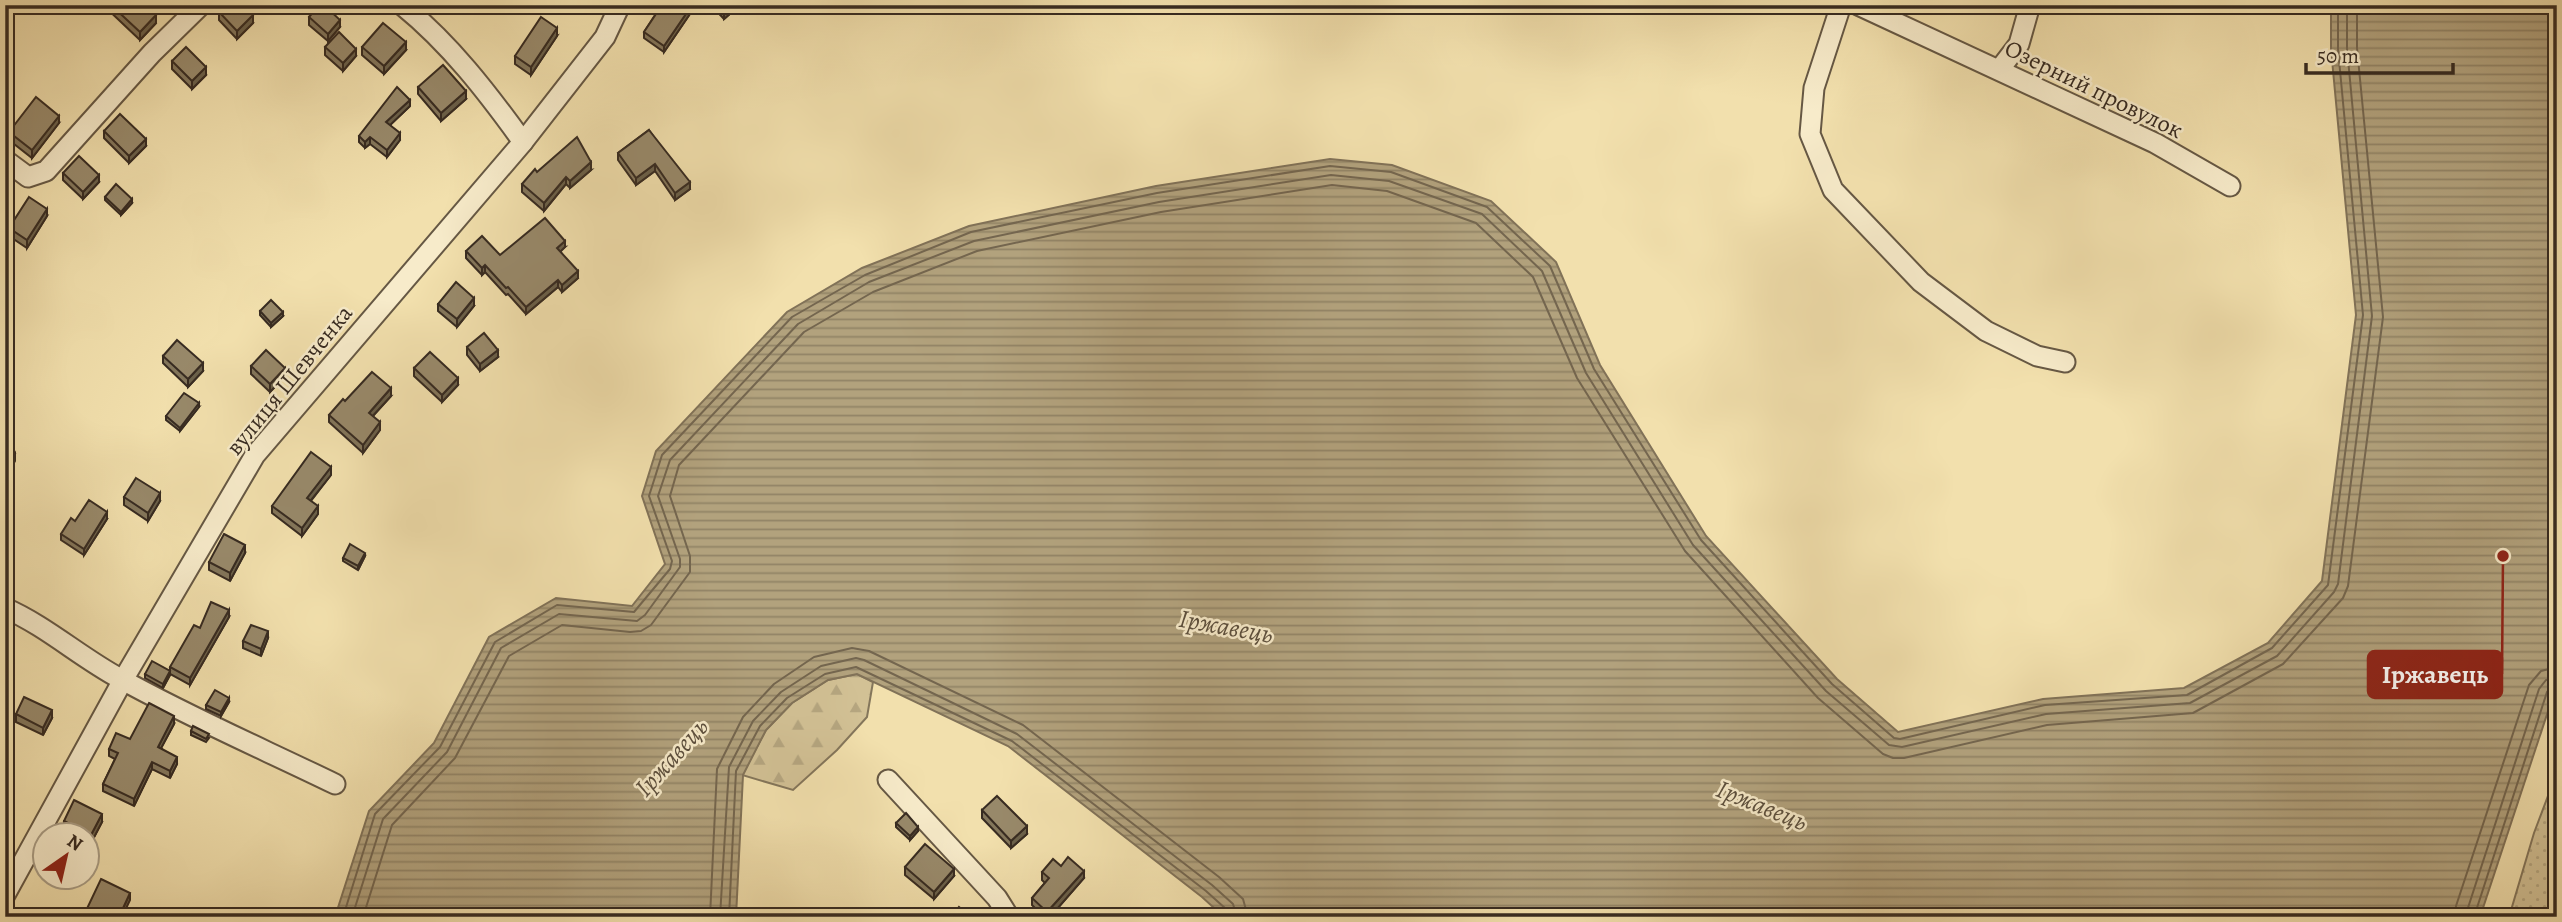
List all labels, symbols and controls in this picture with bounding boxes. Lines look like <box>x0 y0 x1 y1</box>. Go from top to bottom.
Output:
street label: Озерний провулок <box>2000 32 2188 146</box>
scale bar <box>2306 32 2454 76</box>
text: 50 m <box>2317 42 2359 70</box>
street label: вулиця Шевченка <box>218 298 360 462</box>
water label: Іржавець <box>1176 601 1276 652</box>
callout: Іржавець <box>2368 651 2502 698</box>
text: Іржавець <box>2382 657 2488 692</box>
water label: Іржавець <box>627 710 716 804</box>
water label: Іржавець <box>1711 771 1813 840</box>
north arrow <box>32 820 102 890</box>
text: N <box>62 828 88 857</box>

